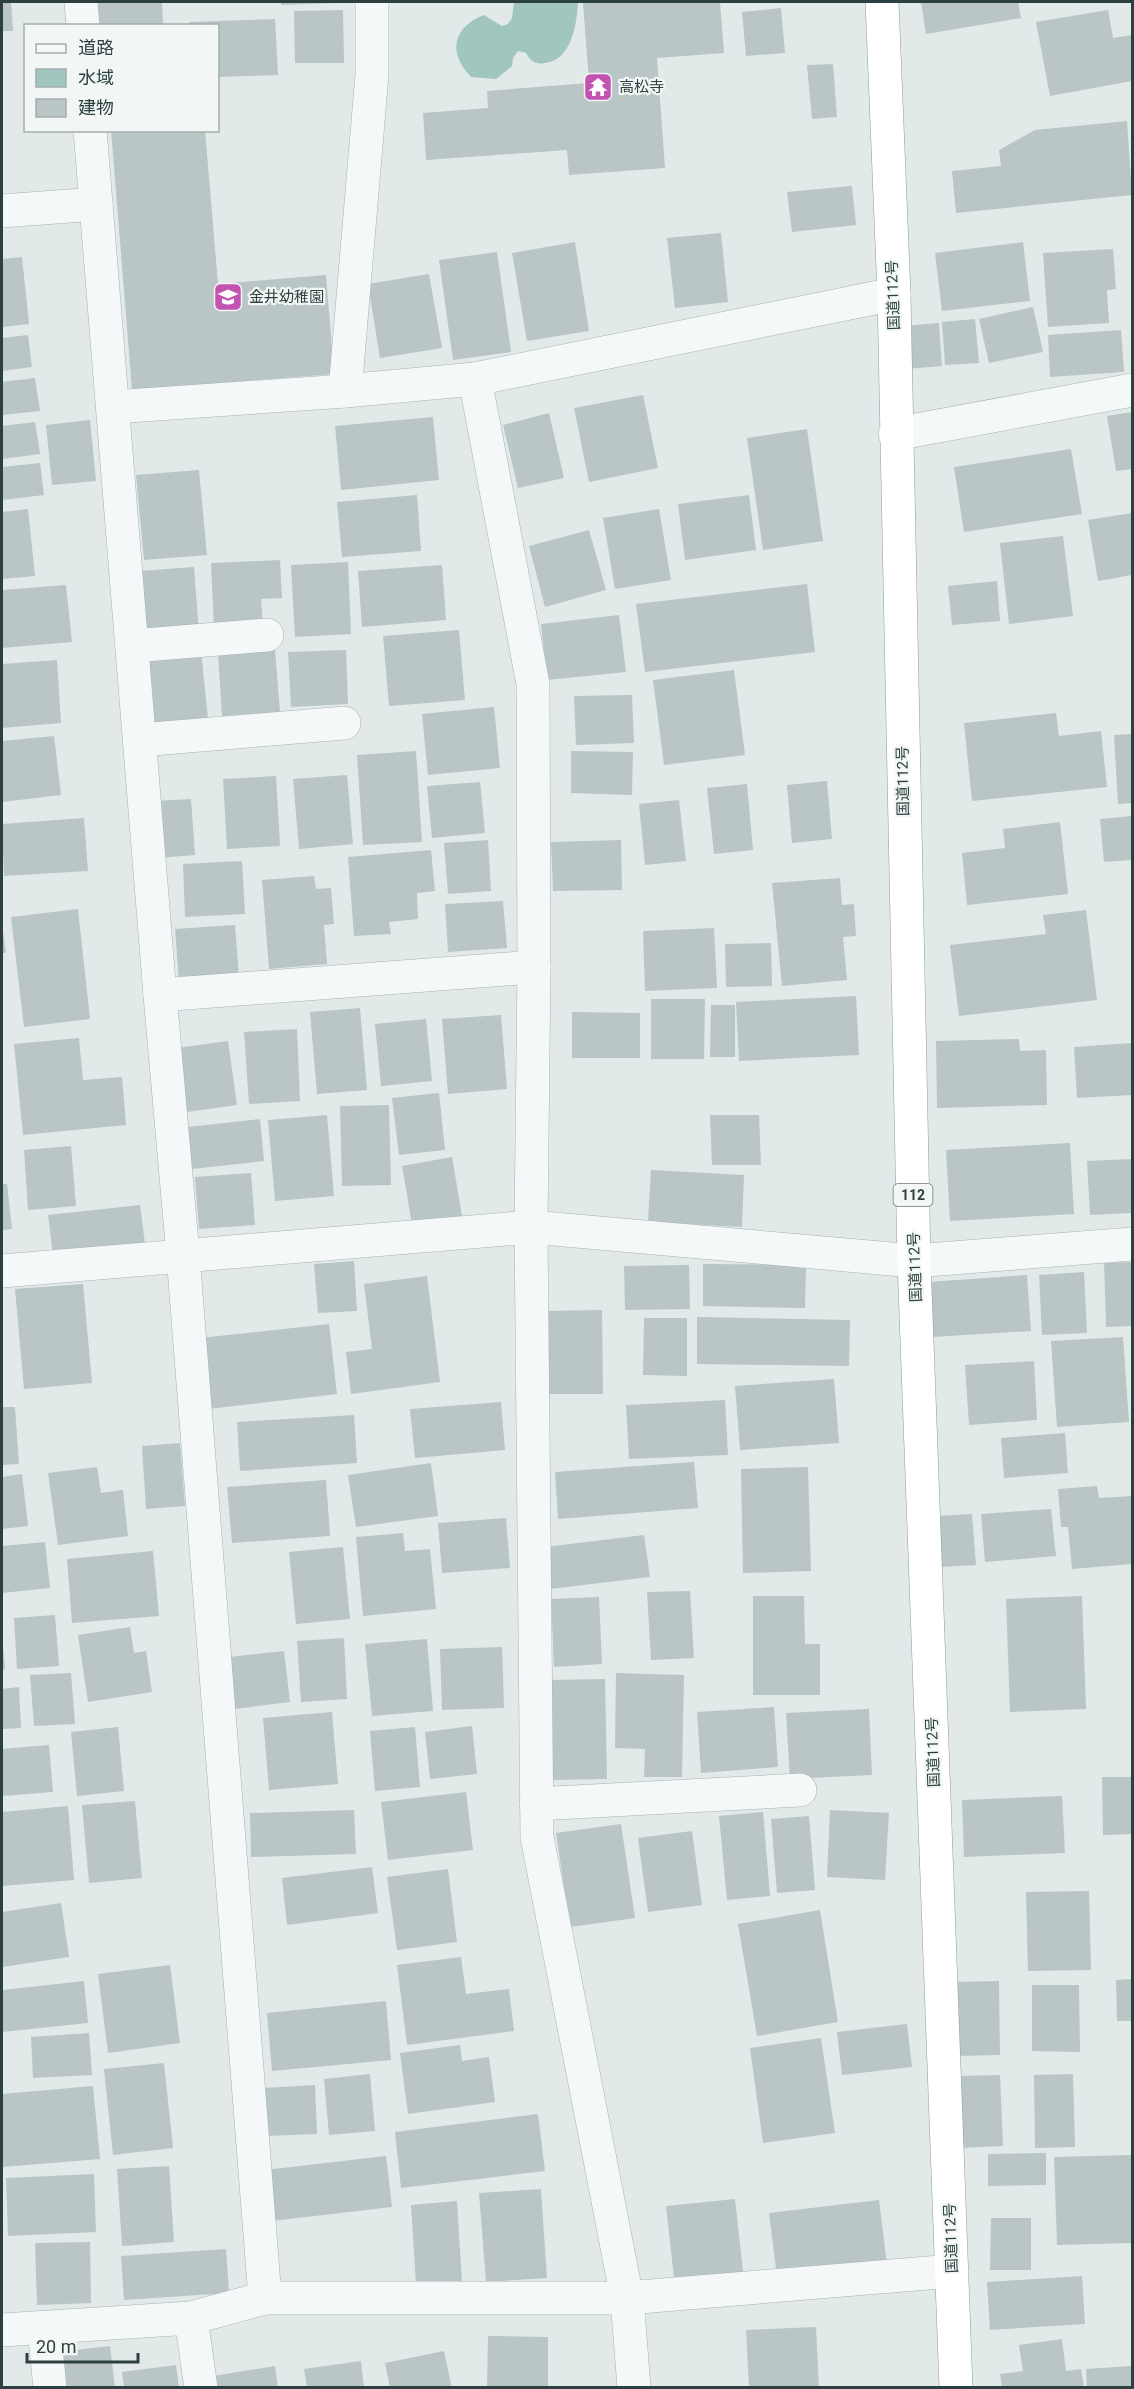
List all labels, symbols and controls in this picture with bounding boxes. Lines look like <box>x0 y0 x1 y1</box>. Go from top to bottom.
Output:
legend <box>24 24 219 132</box>
text: 道路 <box>78 37 114 58</box>
text: 水域 <box>78 67 114 88</box>
temple icon: 高松寺 <box>582 71 614 103</box>
place label: 高松寺 <box>619 78 664 96</box>
text: 建物 <box>78 97 114 118</box>
street label: 国道112号 <box>883 260 903 330</box>
school or university icon: 金井幼稚園 <box>212 281 244 313</box>
place label: 金井幼稚園 <box>249 288 324 306</box>
street label: 国道112号 <box>893 746 913 816</box>
road number: 112 <box>894 1184 932 1206</box>
street label: 国道112号 <box>905 1232 925 1302</box>
street label: 国道112号 <box>923 1717 943 1787</box>
street label: 国道112号 <box>941 2203 961 2273</box>
scale bar <box>27 2326 138 2364</box>
text: 20 m <box>36 2336 76 2357</box>

